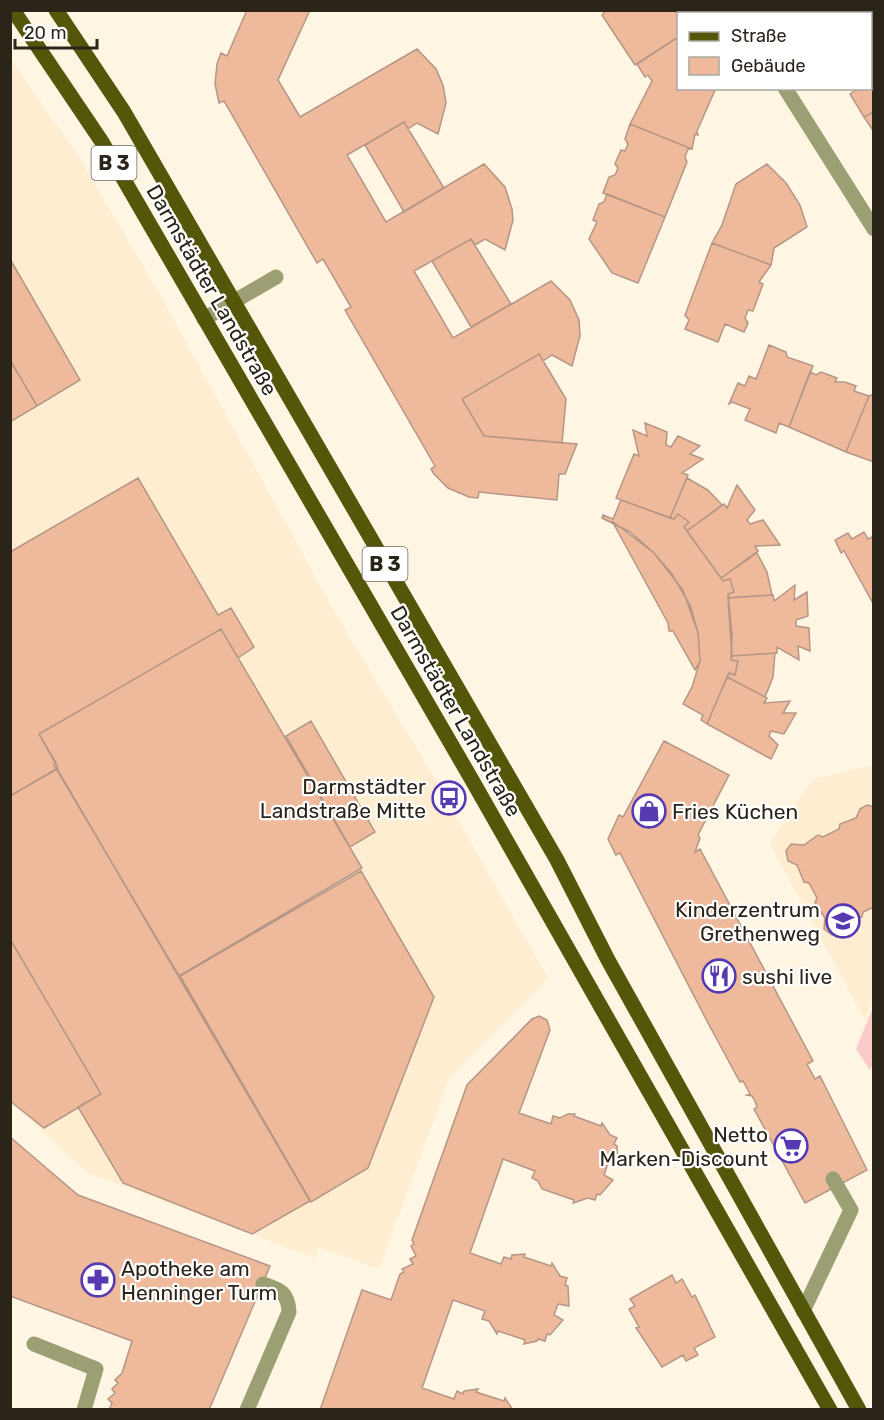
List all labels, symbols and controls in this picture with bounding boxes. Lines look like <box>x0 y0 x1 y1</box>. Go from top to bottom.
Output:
scale bar <box>15 12 98 50</box>
legend <box>677 12 872 90</box>
text: 20 m <box>24 22 66 44</box>
text: Straße <box>731 25 787 47</box>
text: Gebäude <box>731 55 806 77</box>
road number: B 3 <box>92 146 136 180</box>
street label: Darmstädter Landstraße <box>141 180 283 400</box>
road number: B 3 <box>362 547 408 581</box>
street label: Darmstädter Landstraße <box>385 601 527 821</box>
place label: Darmstädter Landstraße Mitte <box>260 774 426 823</box>
bus stop icon: Darmstädter Landstraße Mitte <box>431 780 467 816</box>
shop icon: Fries Küchen <box>631 793 667 829</box>
place label: Fries Küchen <box>672 799 798 824</box>
place label: Kinderzentrum Grethenweg <box>675 897 820 946</box>
school or university icon: Kinderzentrum Grethenweg <box>825 903 861 939</box>
restaurant icon: sushi live <box>701 958 737 994</box>
place label: sushi live <box>742 964 832 989</box>
place label: Netto Marken-Discount <box>600 1122 768 1171</box>
supermarket icon: Netto Marken-Discount <box>773 1128 809 1164</box>
place label: Apotheke am Henninger Turm <box>121 1256 277 1305</box>
pharmacy icon: Apotheke am Henninger Turm <box>80 1262 116 1298</box>

